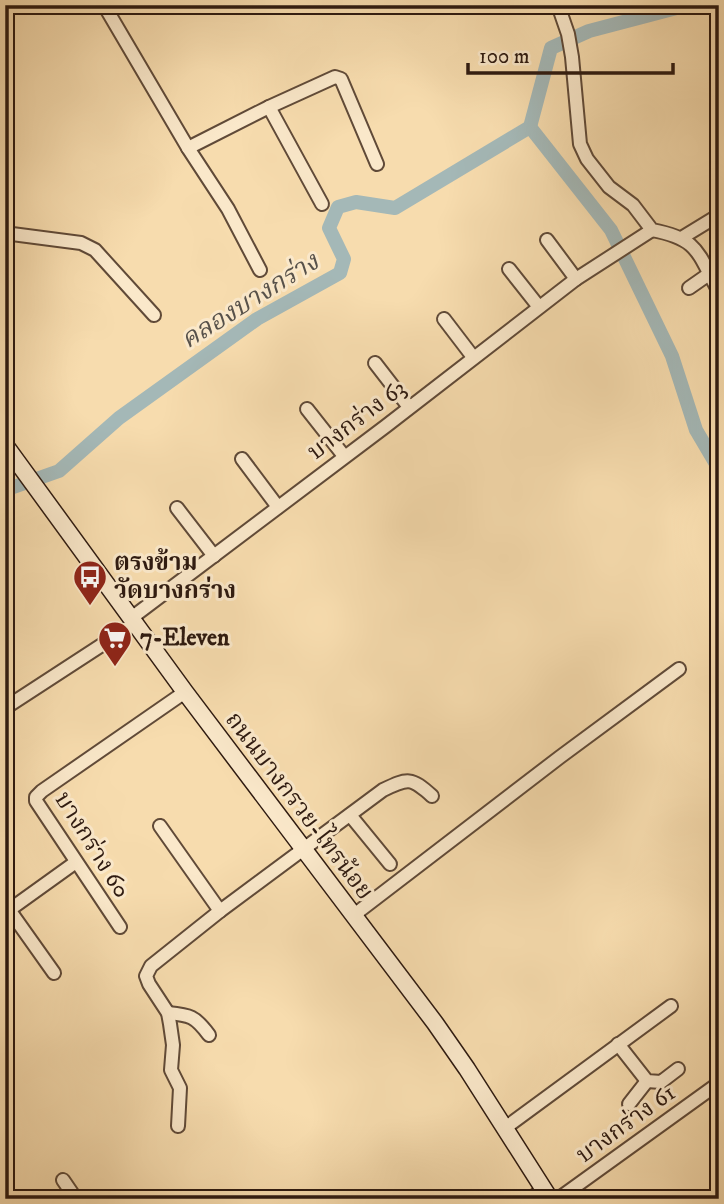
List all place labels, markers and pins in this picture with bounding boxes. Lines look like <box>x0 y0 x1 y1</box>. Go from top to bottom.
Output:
place label: ตรงข้าม วัดบางกร่าง <box>114 548 236 606</box>
bus stop icon: ตรงข้าม วัดบางกร่าง <box>71 558 109 607</box>
supermarket icon: 7-Eleven <box>96 619 134 668</box>
place label: 7-Eleven <box>140 623 230 653</box>

